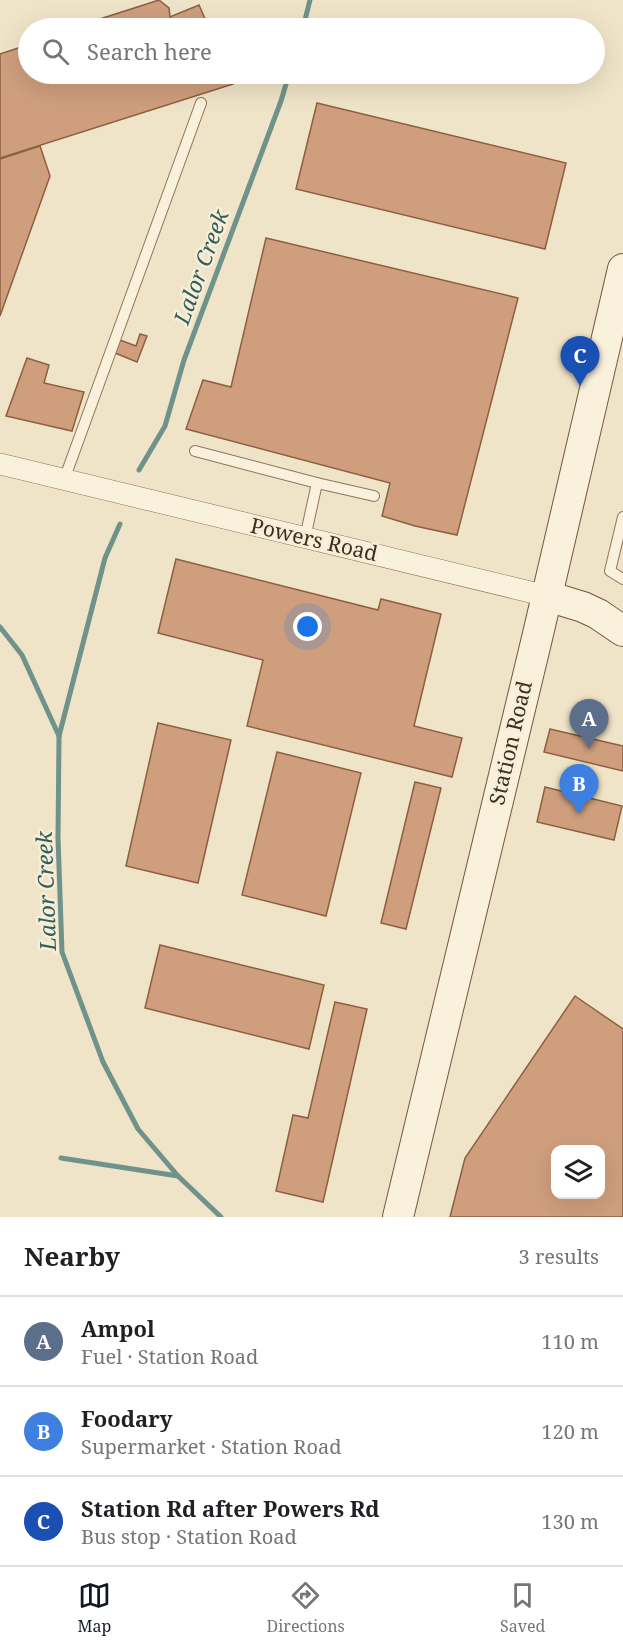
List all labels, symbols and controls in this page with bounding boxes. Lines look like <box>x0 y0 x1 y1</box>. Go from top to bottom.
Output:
search box <box>18 18 605 84</box>
icon: search <box>39 35 72 68</box>
text: Search here <box>87 36 212 66</box>
water label: Lalor Creek <box>165 204 235 329</box>
pin: C <box>560 336 600 386</box>
street label: Powers Road <box>248 511 381 567</box>
your location <box>293 612 322 641</box>
street label: Station Road <box>482 678 538 808</box>
pin: A <box>570 700 608 749</box>
pin: B <box>560 764 598 814</box>
water label: Lalor Creek <box>28 829 62 952</box>
map controls <box>551 1145 605 1199</box>
button: layers <box>551 1145 605 1199</box>
text: Nearby <box>24 1238 120 1274</box>
text: 3 results <box>519 1243 599 1270</box>
text: Ampol <box>81 1313 155 1343</box>
text: A <box>36 1328 51 1355</box>
text: 110 m <box>541 1328 599 1355</box>
text: Fuel · Station Road <box>81 1343 258 1370</box>
text: Foodary <box>81 1403 173 1433</box>
text: B <box>37 1418 50 1445</box>
text: 120 m <box>541 1418 599 1445</box>
text: Supermarket · Station Road <box>81 1433 341 1460</box>
text: Station Rd after Powers Rd <box>81 1493 380 1523</box>
text: C <box>37 1508 50 1535</box>
text: 130 m <box>541 1508 599 1535</box>
text: Bus stop · Station Road <box>81 1523 297 1550</box>
tab: Map <box>78 1579 111 1637</box>
tab: Directions <box>267 1579 345 1637</box>
tab: Saved <box>500 1579 545 1637</box>

